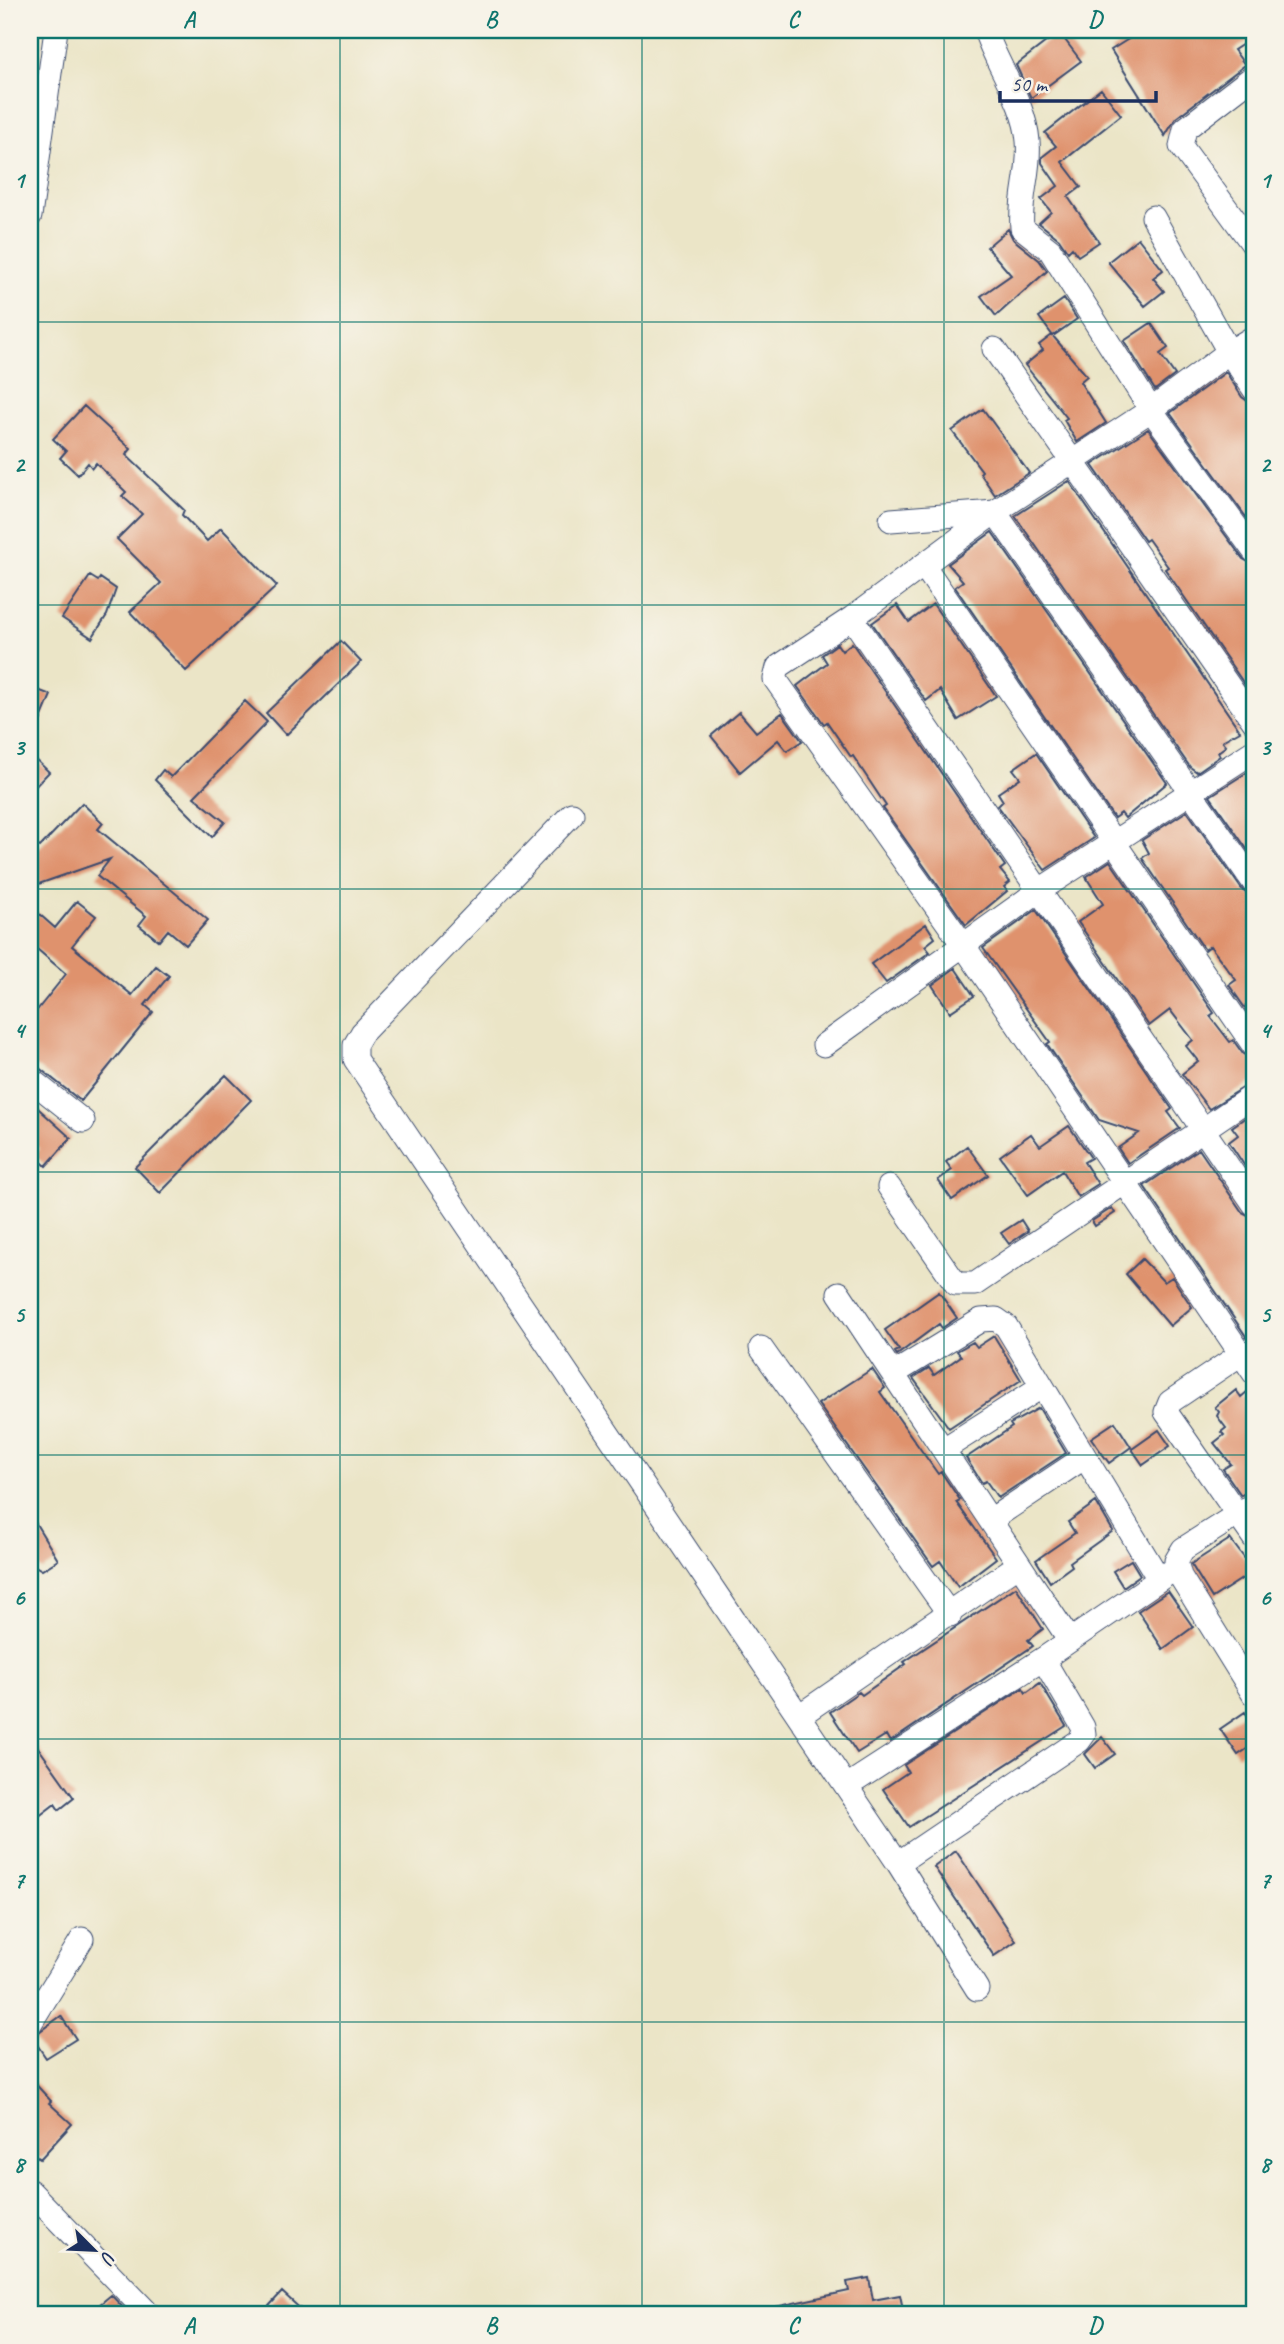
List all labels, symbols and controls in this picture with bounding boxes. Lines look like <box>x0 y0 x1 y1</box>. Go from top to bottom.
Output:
text: A <box>183 5 197 34</box>
text: B <box>485 5 499 34</box>
text: C <box>788 5 802 34</box>
text: D <box>1088 5 1104 34</box>
scale bar <box>1000 60 1156 104</box>
text: 50 m <box>1011 71 1049 97</box>
text: 1 <box>14 166 27 195</box>
text: 1 <box>1260 166 1273 195</box>
text: 2 <box>14 450 27 479</box>
text: 2 <box>1260 450 1273 479</box>
text: 3 <box>14 733 27 762</box>
text: 3 <box>1260 733 1273 762</box>
text: 4 <box>14 1016 27 1045</box>
text: 4 <box>1260 1016 1273 1045</box>
text: 5 <box>14 1300 26 1329</box>
text: 5 <box>1260 1300 1272 1329</box>
text: 6 <box>14 1583 27 1612</box>
text: 6 <box>1260 1583 1273 1612</box>
text: 7 <box>14 1866 27 1895</box>
text: 7 <box>1260 1866 1273 1895</box>
text: 8 <box>14 2150 27 2179</box>
text: 8 <box>1260 2150 1273 2179</box>
north arrow <box>60 2214 130 2284</box>
text: U <box>94 2247 121 2269</box>
text: A <box>183 2311 197 2340</box>
text: B <box>485 2311 499 2340</box>
text: C <box>788 2311 802 2340</box>
text: D <box>1088 2311 1104 2340</box>

